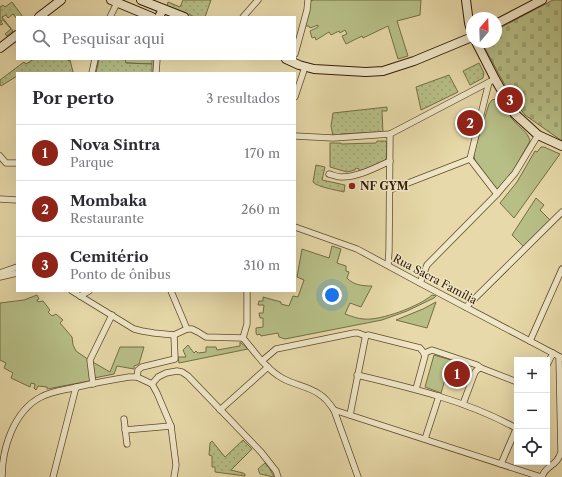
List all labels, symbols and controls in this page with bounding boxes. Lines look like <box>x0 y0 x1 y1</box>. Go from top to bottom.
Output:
north arrow <box>466 12 502 48</box>
search box <box>16 16 296 60</box>
icon: search <box>30 27 52 49</box>
text: Pesquisar aqui <box>62 29 165 48</box>
pin: 3 <box>497 85 523 115</box>
text: Por perto <box>32 88 114 108</box>
text: 3 resultados <box>206 90 280 106</box>
pin: 2 <box>457 108 483 138</box>
text: Nova Sintra <box>70 135 160 154</box>
text: 1 <box>42 145 48 161</box>
text: 170 m <box>244 145 280 161</box>
text: Parque <box>70 154 114 170</box>
place label: NF GYM <box>360 179 409 193</box>
marker: NF GYM <box>347 181 357 191</box>
text: Mombaka <box>70 191 147 210</box>
text: 2 <box>41 201 49 217</box>
text: 260 m <box>241 201 280 217</box>
text: Restaurante <box>70 210 144 226</box>
text: Cemitério <box>70 247 149 266</box>
street label: Rua Sacra Família <box>391 251 480 307</box>
text: 3 <box>41 257 49 273</box>
text: 310 m <box>244 257 280 273</box>
text: Ponto de ônibus <box>70 266 171 282</box>
your location <box>322 285 342 305</box>
map controls <box>514 357 550 465</box>
button: + <box>514 357 550 393</box>
pin: 1 <box>444 359 470 389</box>
button: − <box>514 393 550 429</box>
button: locate <box>514 429 550 465</box>

